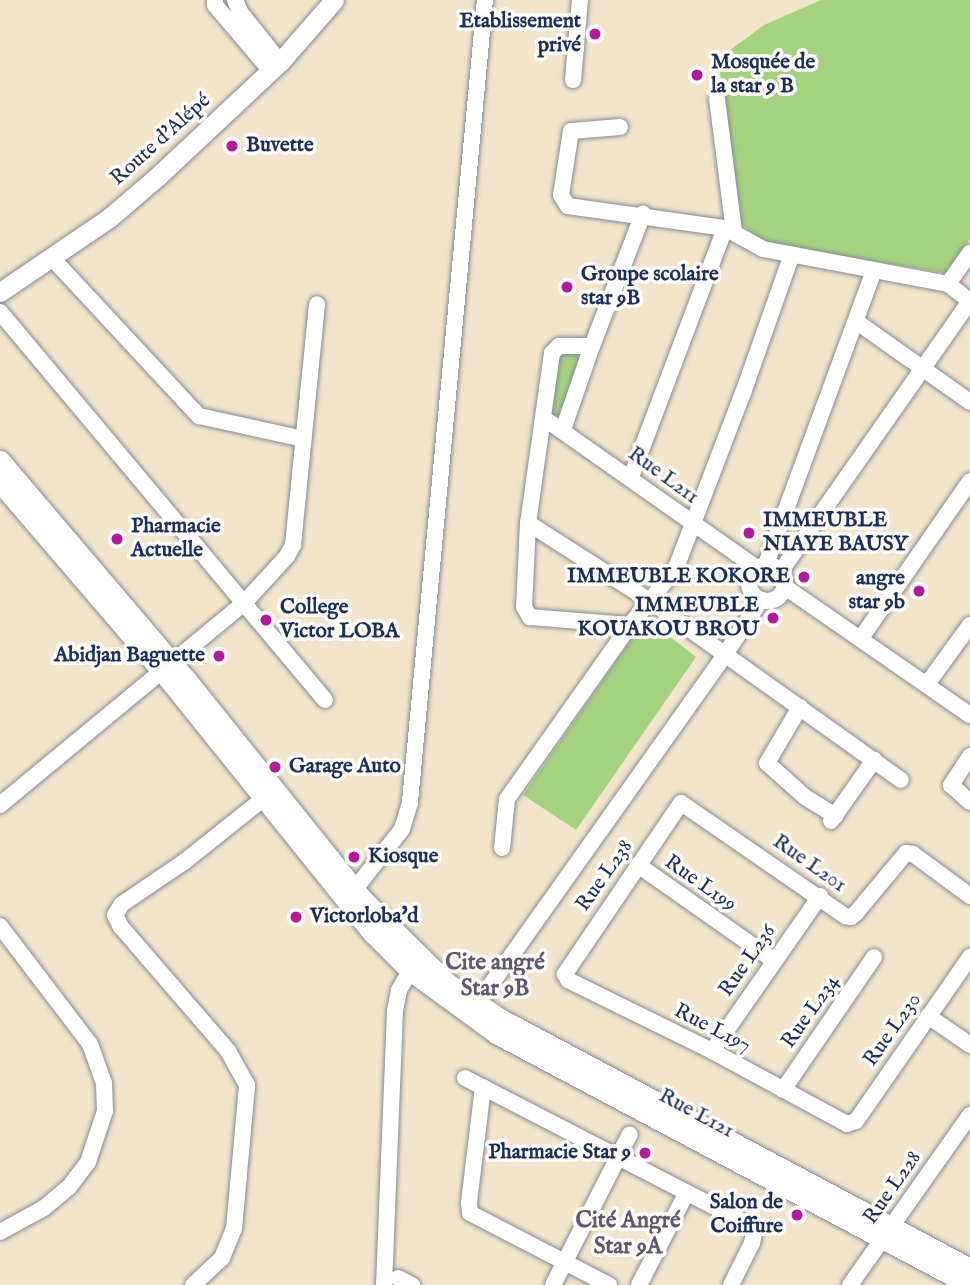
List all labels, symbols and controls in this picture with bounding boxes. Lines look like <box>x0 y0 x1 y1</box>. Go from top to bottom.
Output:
place label: Etablissement privé <box>459 9 581 59</box>
marker: Etablissement privé <box>587 26 603 42</box>
place label: Mosquée de la star 9 B <box>711 50 815 100</box>
marker: Mosquée de la star 9 B <box>689 67 705 83</box>
street label: Route d'Alépé <box>106 88 216 192</box>
place label: Buvette <box>246 133 314 159</box>
marker: Buvette <box>224 138 240 154</box>
place label: Groupe scolaire star 9B <box>581 262 719 312</box>
marker: Groupe scolaire star 9B <box>559 279 575 295</box>
street label: Rue L211 <box>623 442 703 510</box>
place label: IMMEUBLE NIAYE BAUSY <box>763 508 908 558</box>
place label: Pharmacie Actuelle <box>131 514 221 564</box>
marker: IMMEUBLE NIAYE BAUSY <box>741 525 757 541</box>
marker: Pharmacie Actuelle <box>109 531 125 547</box>
place label: IMMEUBLE KOKORE <box>567 564 790 590</box>
place label: angre star 9b <box>849 566 905 616</box>
marker: IMMEUBLE KOKORE <box>796 569 812 585</box>
marker: angre star 9b <box>911 583 927 599</box>
place label: IMMEUBLE KOUAKOU BROU <box>577 593 759 643</box>
place label: College Victor LOBA <box>280 595 399 645</box>
marker: IMMEUBLE KOUAKOU BROU <box>765 610 781 626</box>
marker: College Victor LOBA <box>258 612 274 628</box>
place label: Abidjan Baguette <box>54 643 205 669</box>
marker: Abidjan Baguette <box>211 648 227 664</box>
place label: Garage Auto <box>289 754 401 780</box>
marker: Garage Auto <box>267 759 283 775</box>
street label: Rue L201 <box>767 830 851 898</box>
street label: Rue L238 <box>571 835 639 917</box>
place label: Kiosque <box>368 844 438 870</box>
marker: Kiosque <box>346 849 362 865</box>
street label: Rue L199 <box>659 850 741 918</box>
place label: Victorloba'd <box>310 904 418 930</box>
marker: Victorloba'd <box>288 909 304 925</box>
street label: Rue L236 <box>714 920 782 1002</box>
district label: Cite angré Star 9B <box>445 949 545 1003</box>
street label: Rue L234 <box>777 970 845 1054</box>
street label: Rue L230 <box>859 988 927 1072</box>
street label: Rue L197 <box>669 999 755 1059</box>
street label: Rue L121 <box>654 1084 738 1144</box>
place label: Pharmacie Star 9 <box>488 1140 631 1166</box>
marker: Pharmacie Star 9 <box>637 1145 653 1161</box>
street label: Rue L228 <box>859 1146 927 1230</box>
place label: Salon de Coiffure <box>710 1190 783 1240</box>
district label: Cité Angré Star 9A <box>575 1207 681 1261</box>
marker: Salon de Coiffure <box>789 1207 805 1223</box>

